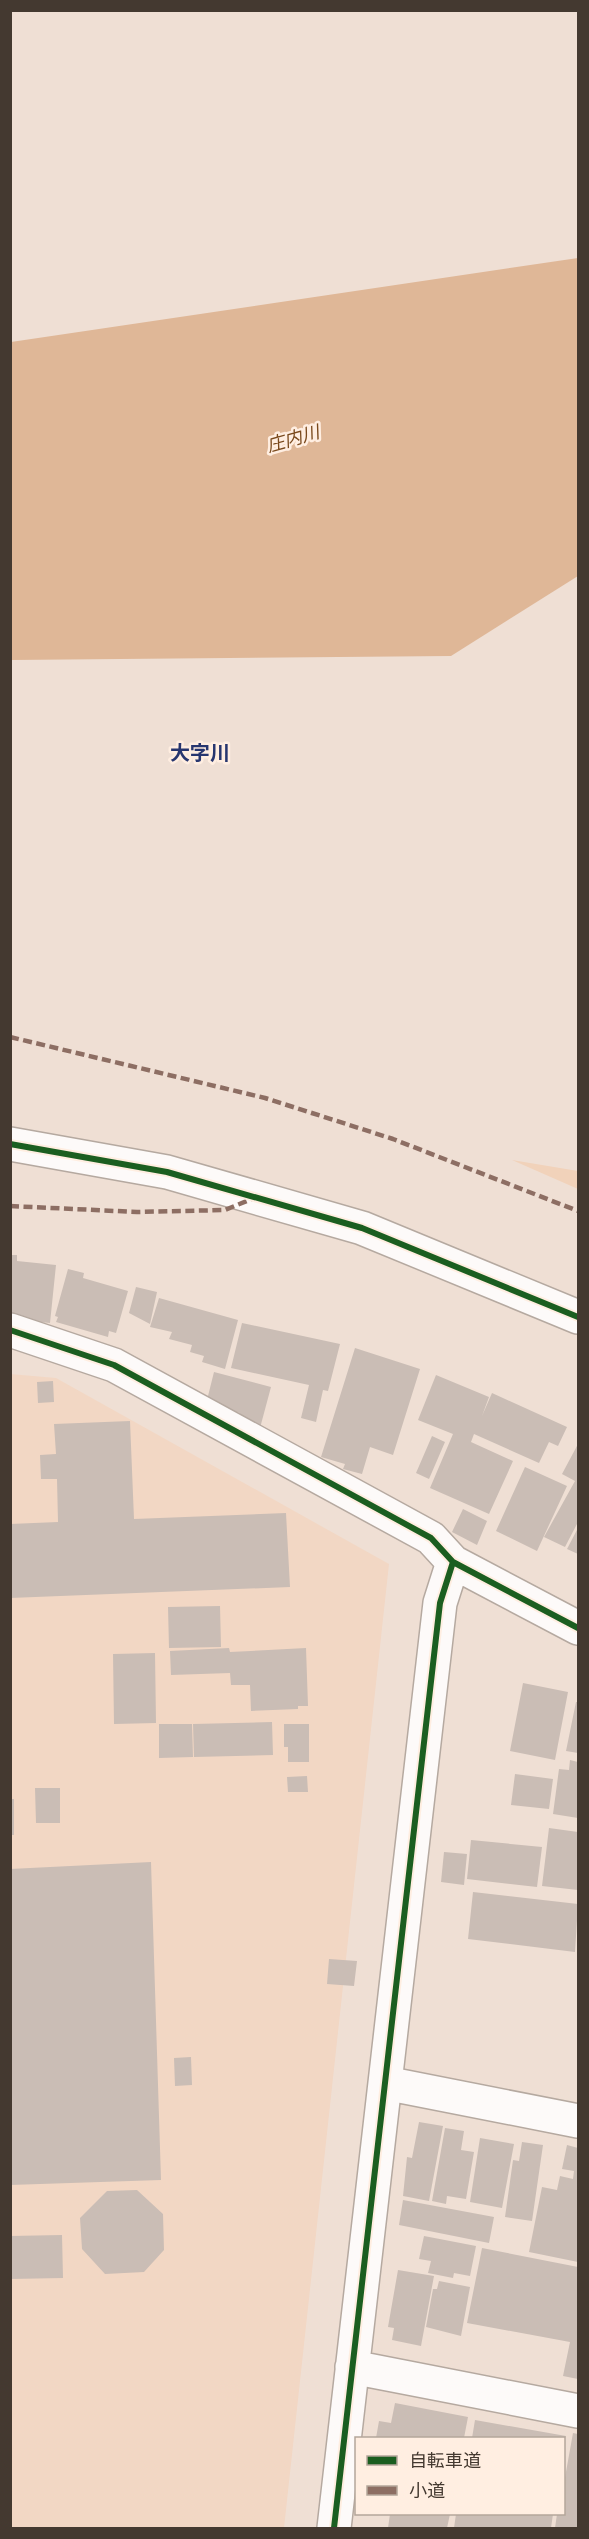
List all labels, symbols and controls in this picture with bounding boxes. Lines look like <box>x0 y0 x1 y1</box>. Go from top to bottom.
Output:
water label: 庄内川 <box>264 420 324 456</box>
district label: 大字川 <box>170 741 230 765</box>
legend <box>355 2437 565 2515</box>
text: 自転車道 <box>409 2450 481 2471</box>
text: 小道 <box>409 2480 445 2501</box>

